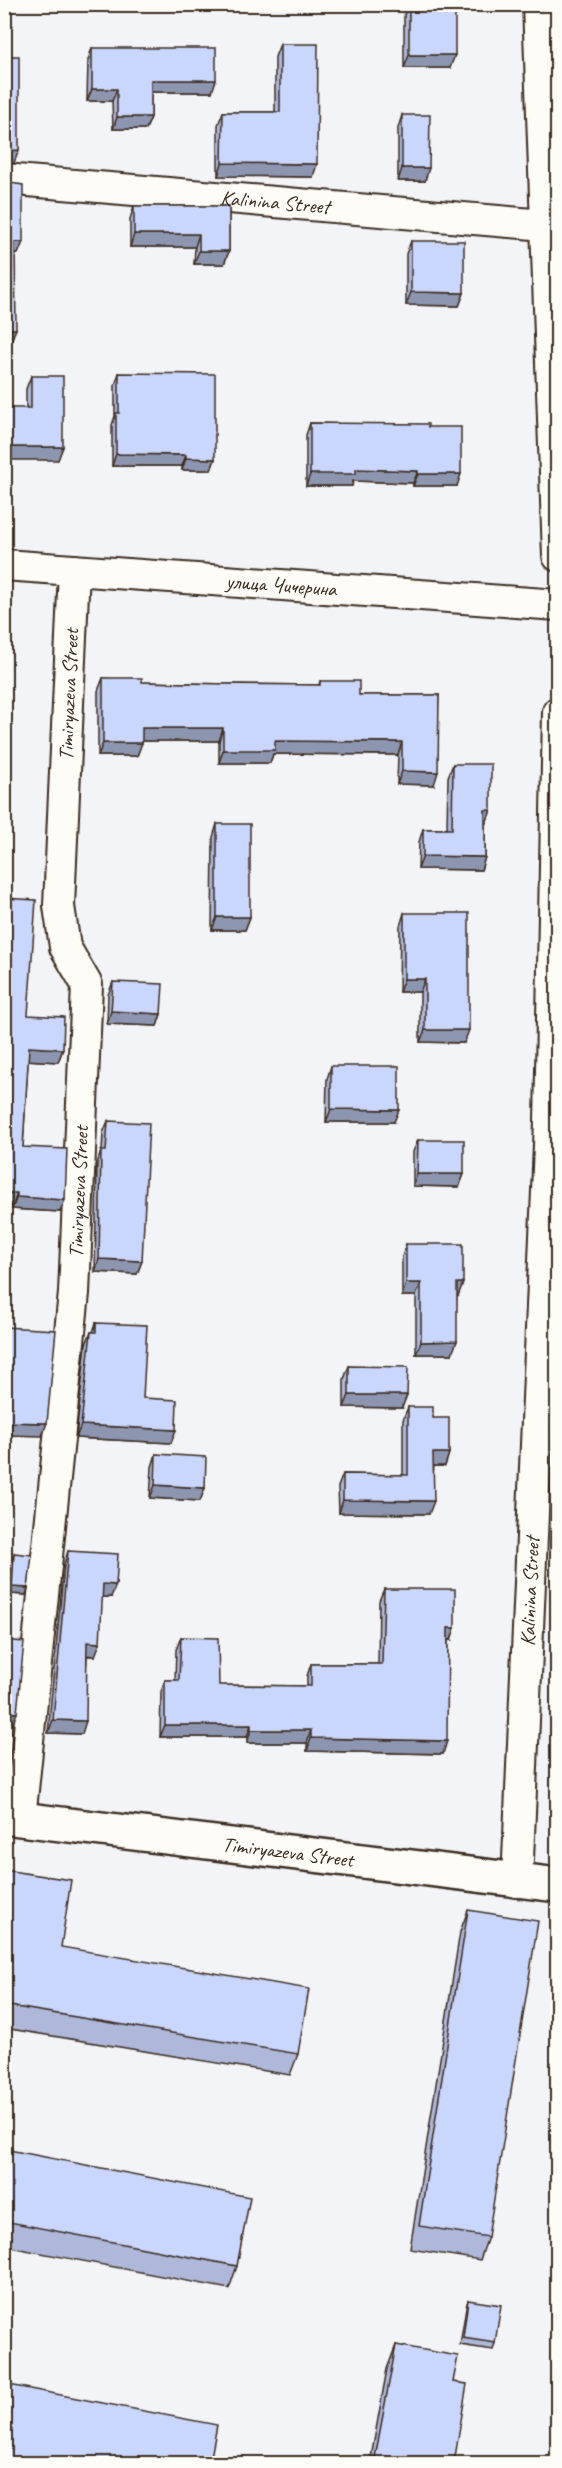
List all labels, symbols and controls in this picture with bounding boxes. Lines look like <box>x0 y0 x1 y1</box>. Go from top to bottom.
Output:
street label: Kalinina Street <box>220 184 334 220</box>
street label: улица Чичерина <box>223 568 339 602</box>
street label: Timiryazeva Street <box>53 626 84 761</box>
street label: Timiryazeva Street <box>62 1123 94 1258</box>
street label: Kalinina Street <box>514 1533 545 1646</box>
street label: Timiryazeva Street <box>221 1831 357 1873</box>

